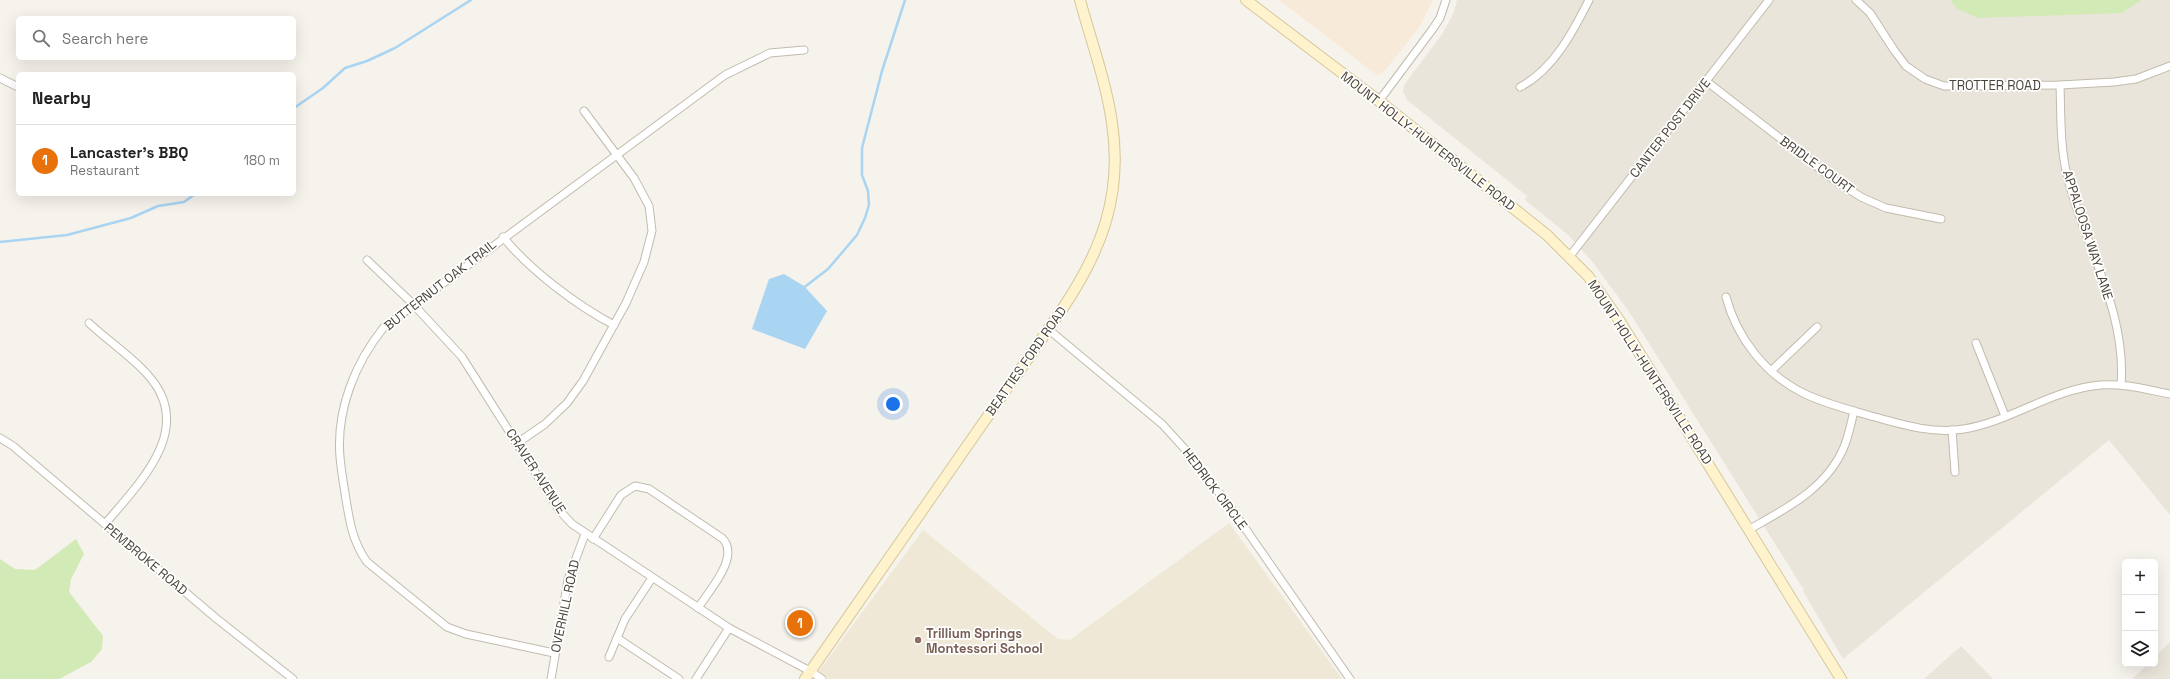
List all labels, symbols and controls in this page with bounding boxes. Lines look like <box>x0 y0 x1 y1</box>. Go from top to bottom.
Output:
search box <box>16 16 296 60</box>
icon: search <box>30 27 52 49</box>
text: Search here <box>62 29 148 48</box>
street label: MOUNT HOLLY-HUNTERSVILLE ROAD <box>1337 68 1519 214</box>
street label: CANTER POST DRIVE <box>1626 75 1714 181</box>
street label: TROTTER ROAD <box>1949 77 2041 94</box>
text: Nearby <box>32 87 91 109</box>
street label: BRIDLE COURT <box>1777 132 1858 198</box>
text: Lancaster's BBQ <box>70 143 188 162</box>
text: 1 <box>42 152 48 169</box>
text: 180 m <box>244 152 280 169</box>
text: Restaurant <box>70 162 140 179</box>
street label: APPALOOSA WAY LANE <box>2059 168 2117 302</box>
street label: BUTTERNUT OAK TRAIL <box>380 236 500 334</box>
street label: MOUNT HOLLY-HUNTERSVILLE ROAD <box>1584 276 1716 468</box>
street label: BEATTIES FORD ROAD <box>982 303 1070 419</box>
your location <box>883 394 903 414</box>
street label: CRAVER AVENUE <box>502 425 570 517</box>
street label: HEDRICK CIRCLE <box>1179 445 1251 533</box>
street label: PEMBROKE ROAD <box>101 519 191 599</box>
street label: OVERHILL ROAD <box>547 558 583 654</box>
map controls <box>2122 559 2158 667</box>
button: + <box>2122 559 2158 595</box>
button: − <box>2122 595 2158 631</box>
pin: 1 <box>787 608 813 638</box>
place label: Trillium Springs Montessori School <box>926 625 1043 657</box>
button: layers <box>2122 631 2158 667</box>
marker: Trillium Springs Montessori School <box>913 635 923 645</box>

